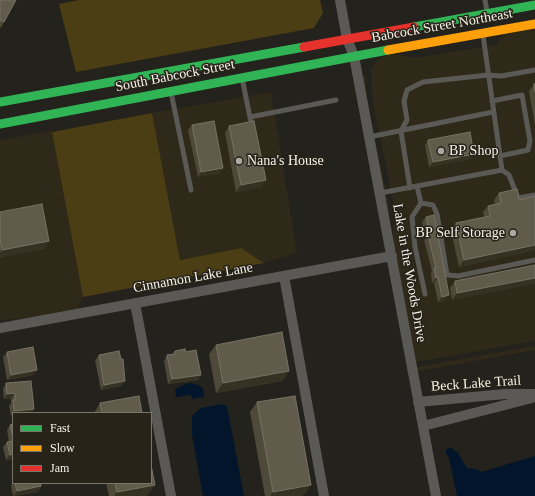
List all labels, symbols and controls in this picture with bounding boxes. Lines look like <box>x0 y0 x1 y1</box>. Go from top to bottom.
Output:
street label: Babcock Street Northeast <box>370 5 514 47</box>
street label: South Babcock Street <box>114 56 236 96</box>
place label: BP Shop <box>449 143 498 159</box>
marker: BP Shop <box>436 146 446 156</box>
place label: Nana's House <box>247 153 324 169</box>
marker: Nana's House <box>234 156 244 166</box>
street label: Lake in the Woods Drive <box>389 202 429 344</box>
place label: BP Self Storage <box>416 225 505 241</box>
marker: BP Self Storage <box>508 228 518 238</box>
street label: Cinnamon Lake Lane <box>132 259 254 297</box>
street label: Beck Lake Trail <box>430 372 522 396</box>
legend <box>12 412 152 484</box>
text: Fast <box>50 421 70 435</box>
text: Slow <box>50 441 75 455</box>
text: Jam <box>50 461 69 475</box>

